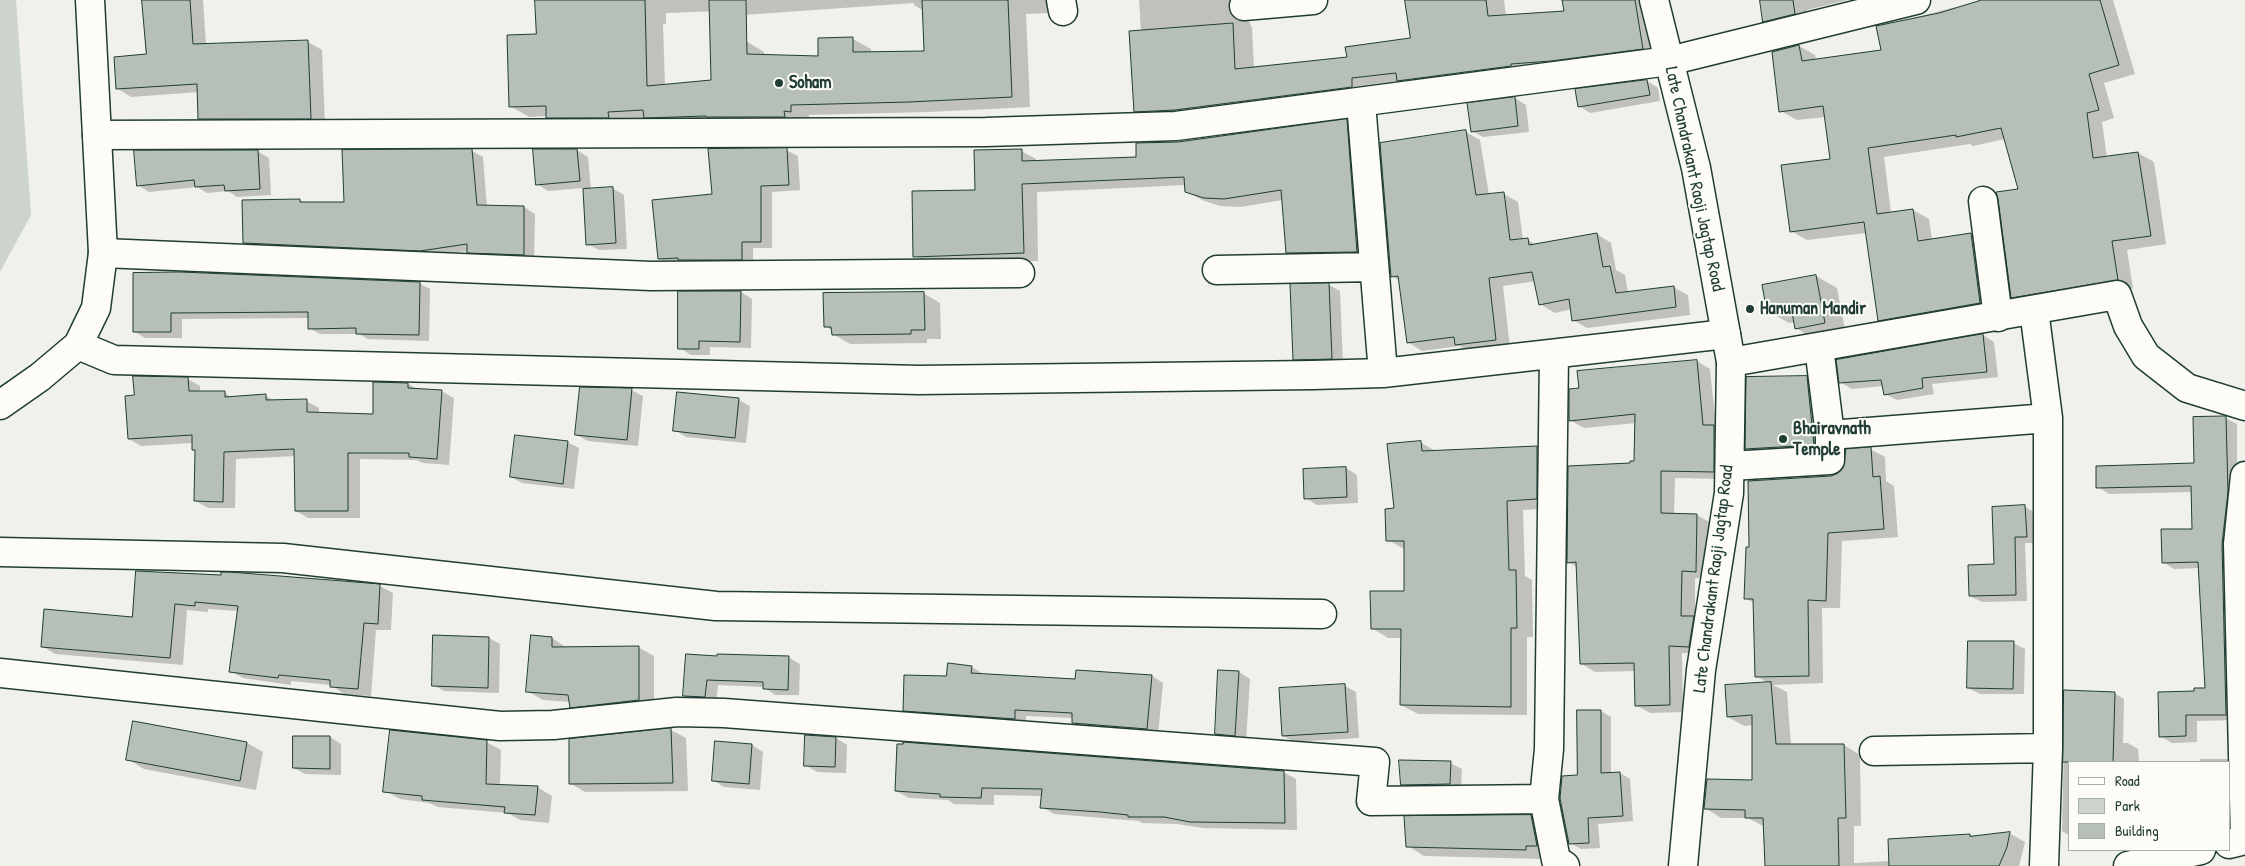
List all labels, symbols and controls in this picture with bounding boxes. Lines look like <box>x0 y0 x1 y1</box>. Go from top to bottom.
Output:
street label: Late Chandrakant Raoji Jagtap Road <box>1660 65 1728 293</box>
place label: Soham <box>789 72 831 94</box>
marker: Soham <box>773 77 785 89</box>
place label: Hanuman Mandir <box>1760 298 1866 320</box>
marker: Hanuman Mandir <box>1744 303 1756 315</box>
place label: Bhairavnath Temple <box>1793 418 1871 460</box>
marker: Bhairavnath Temple <box>1777 433 1789 445</box>
street label: Late Chandrakant Raoji Jagtap Road <box>1689 464 1739 694</box>
legend <box>2068 761 2230 851</box>
text: Road <box>2115 770 2140 791</box>
text: Park <box>2115 795 2140 816</box>
text: Building <box>2115 820 2159 841</box>

